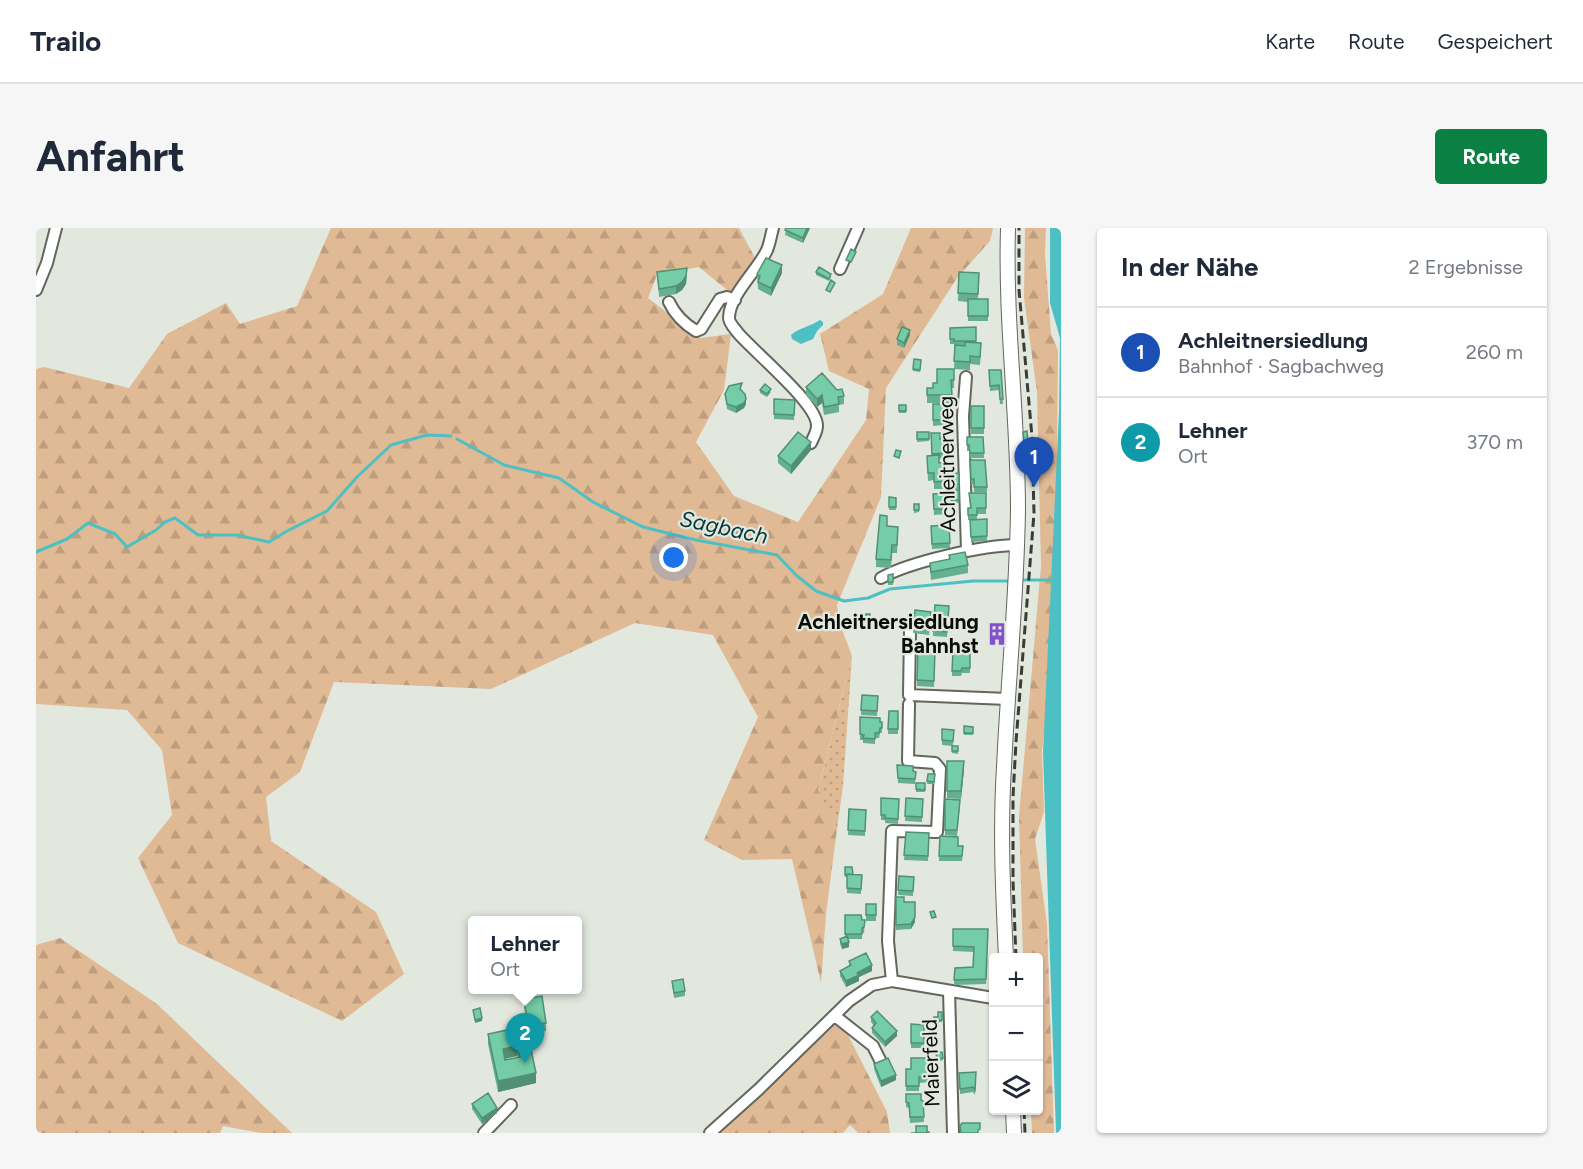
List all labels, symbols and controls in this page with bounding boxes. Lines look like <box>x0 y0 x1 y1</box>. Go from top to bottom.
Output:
text: Trailo <box>30 24 101 58</box>
text: Karte <box>1265 29 1315 54</box>
text: Route <box>1348 29 1404 54</box>
text: Gespeichert <box>1437 29 1553 54</box>
button: Route <box>1435 129 1547 184</box>
text: Anfahrt <box>36 131 185 182</box>
text: In der Nähe <box>1121 251 1258 283</box>
text: 2 Ergebnisse <box>1409 255 1523 279</box>
text: Achleitnersiedlung <box>1178 327 1368 354</box>
text: 1 <box>1136 340 1145 364</box>
text: 260 m <box>1466 340 1523 364</box>
text: Bahnhof · Sagbachweg <box>1178 354 1384 378</box>
street label: Achleitnerweg <box>933 396 960 532</box>
text: Lehner <box>1178 417 1248 444</box>
text: 2 <box>1135 430 1146 454</box>
text: 370 m <box>1467 430 1523 454</box>
pin: 1 <box>1014 438 1054 487</box>
text: Ort <box>1178 444 1208 468</box>
water label: Sagbach <box>677 505 770 550</box>
your location <box>659 543 688 572</box>
place label: Achleitnersiedlung Bahnhst <box>797 609 979 658</box>
building icon: Achleitnersiedlung Bahnhst <box>984 621 1010 647</box>
popup <box>468 916 582 994</box>
text: Lehner <box>490 930 560 957</box>
map controls <box>989 953 1043 1115</box>
button: + <box>989 953 1043 1007</box>
text: Ort <box>490 957 520 981</box>
button: − <box>989 1007 1043 1061</box>
pin: 2 <box>506 1014 544 1063</box>
street label: Maierfeld <box>916 1019 945 1107</box>
button: layers <box>989 1061 1043 1115</box>

